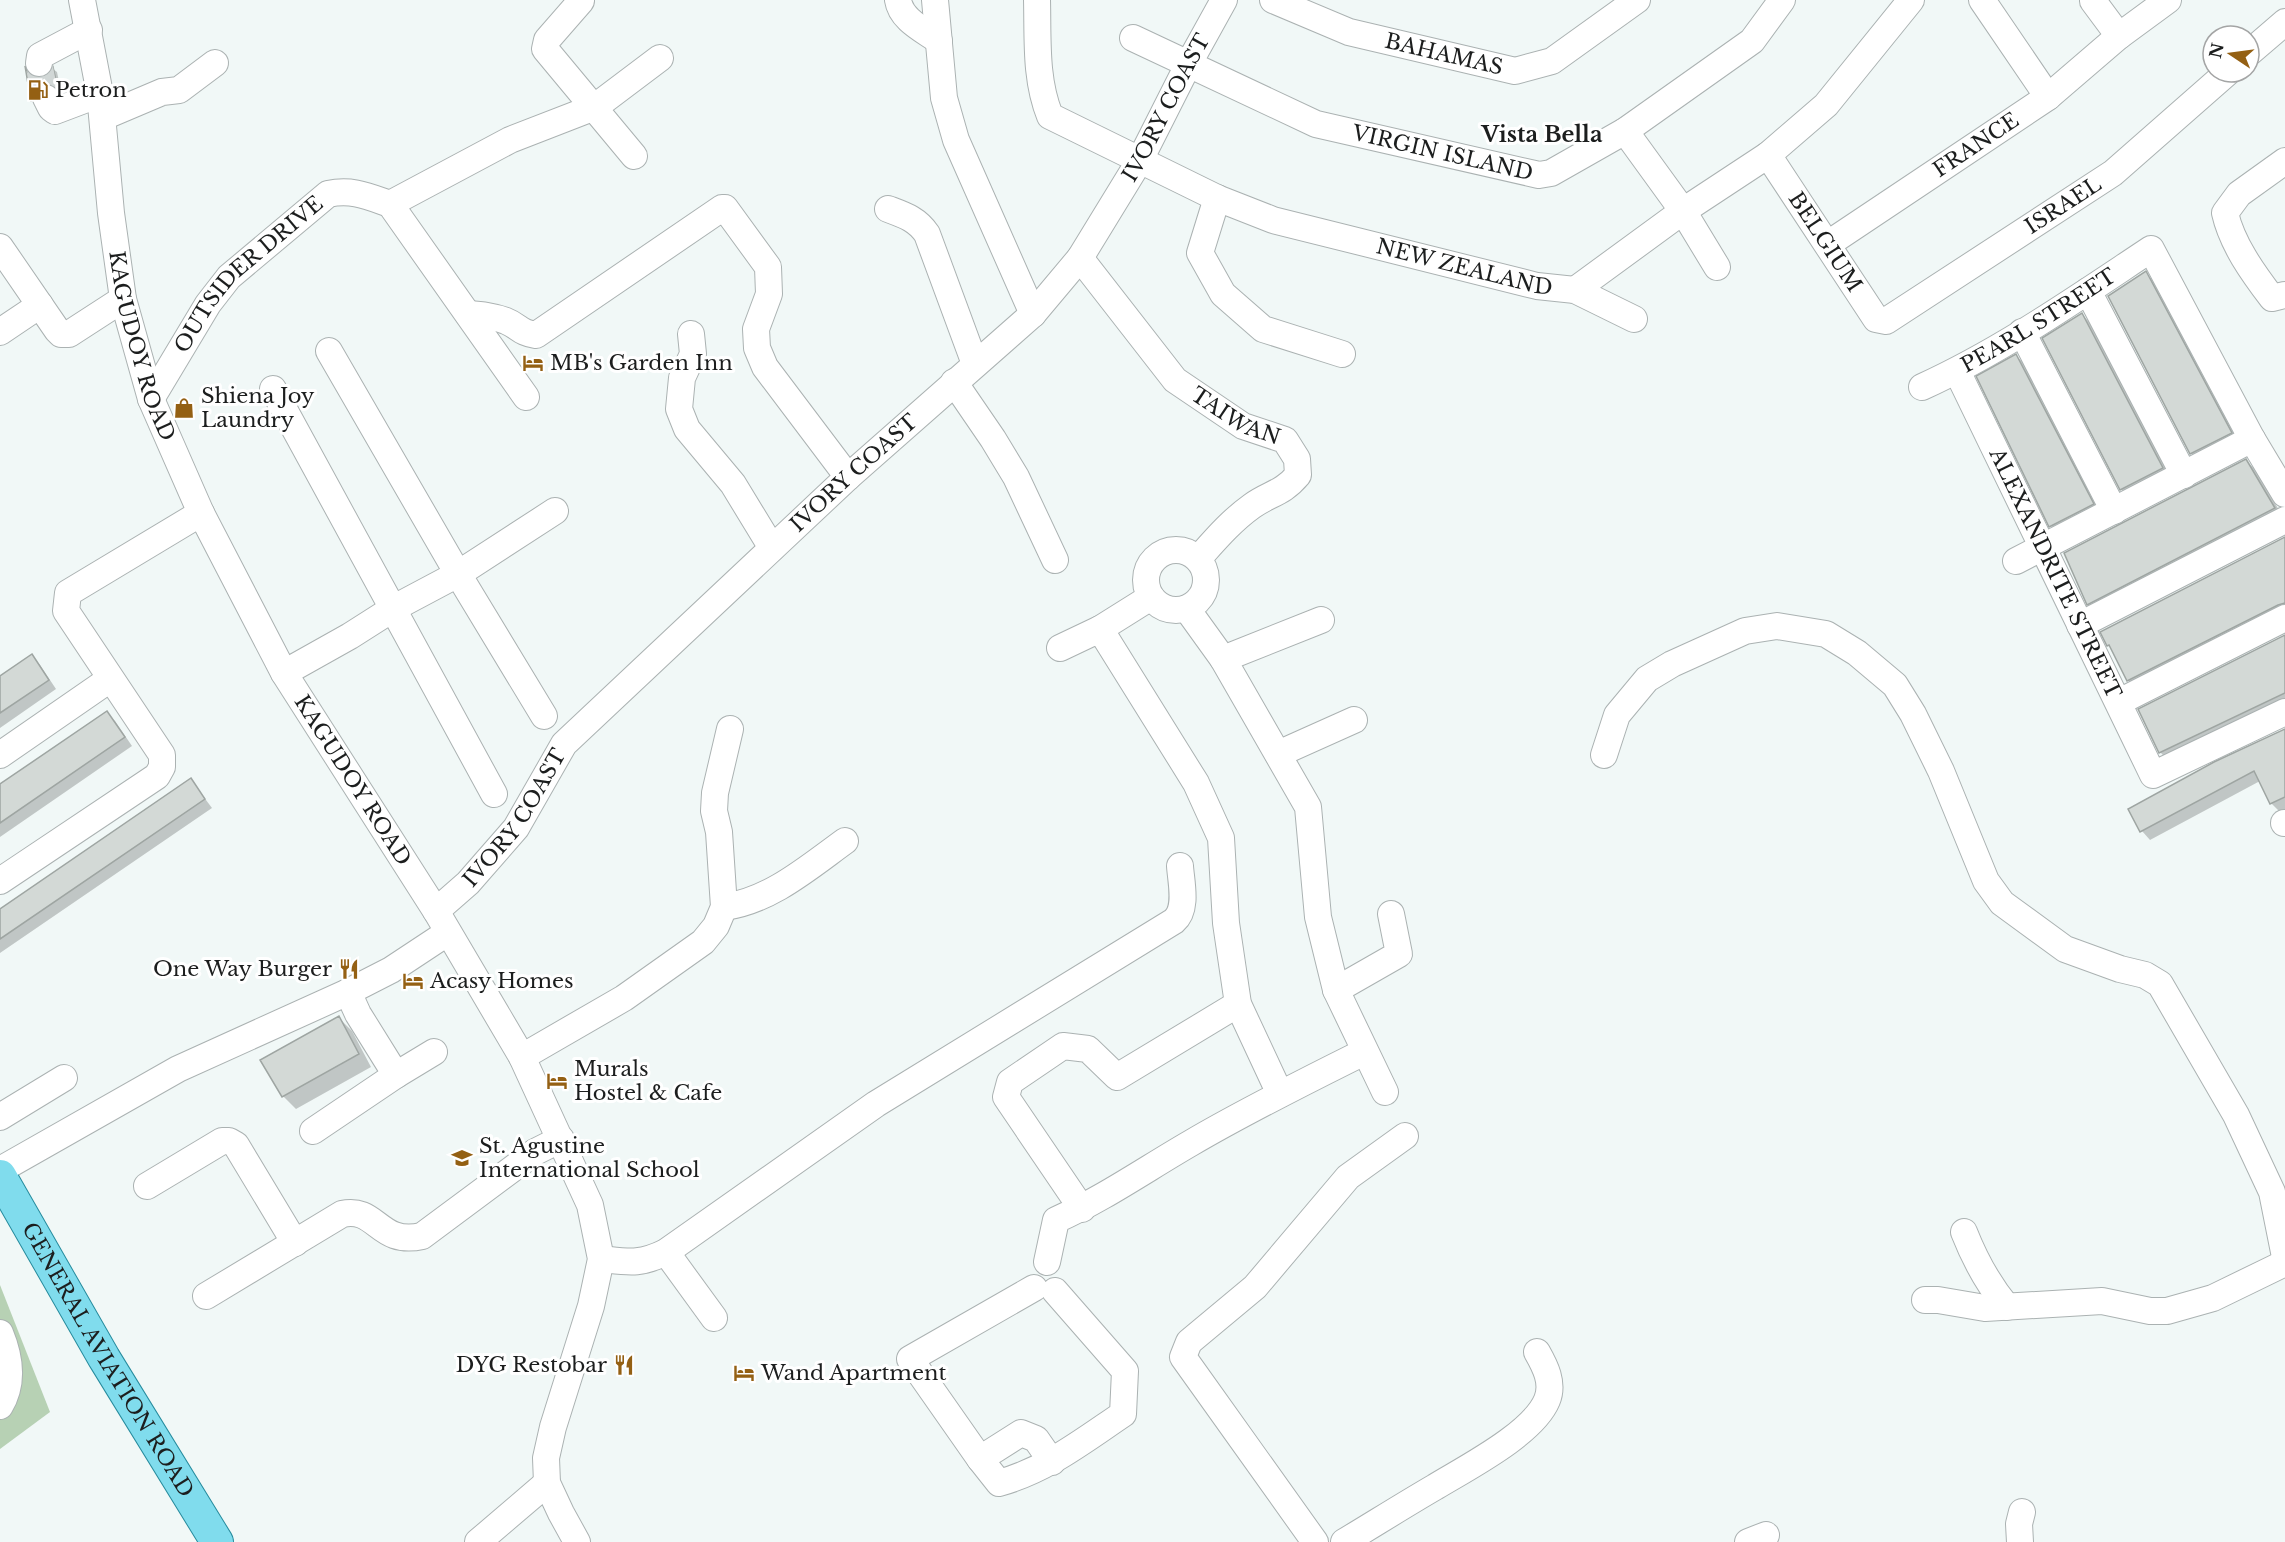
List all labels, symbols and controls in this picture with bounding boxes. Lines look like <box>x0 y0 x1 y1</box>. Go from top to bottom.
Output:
north arrow <box>2201 24 2261 84</box>
street label: BAHAMAS <box>1382 28 1506 81</box>
street label: IVORY COAST <box>1117 29 1216 187</box>
text: N <box>2205 41 2228 60</box>
place label: Petron <box>55 77 127 103</box>
fuel station icon: Petron <box>26 78 50 102</box>
street label: FRANCE <box>1928 107 2024 183</box>
street label: VIRGIN ISLAND <box>1349 119 1535 186</box>
district label: Vista Bella <box>1480 121 1603 148</box>
street label: ISRAEL <box>2020 171 2106 240</box>
street label: BELGIUM <box>1783 187 1868 297</box>
street label: OUTSIDER DRIVE <box>169 191 328 357</box>
street label: NEW ZEALAND <box>1374 233 1554 301</box>
street label: KAGUDOY ROAD <box>103 249 181 445</box>
street label: PEARL STREET <box>1957 263 2121 378</box>
place label: MB's Garden Inn <box>550 350 733 376</box>
hotel icon: MB's Garden Inn <box>521 351 545 375</box>
street label: TAIWAN <box>1186 382 1284 451</box>
place label: Shiena Joy Laundry <box>201 383 315 433</box>
shop icon: Shiena Joy Laundry <box>172 396 196 420</box>
street label: IVORY COAST <box>785 409 923 538</box>
street label: ALEXANDRITE STREET <box>1983 443 2127 703</box>
street label: KAGUDOY ROAD <box>289 690 417 870</box>
street label: IVORY COAST <box>457 744 572 892</box>
place label: One Way Burger <box>153 956 332 982</box>
restaurant icon: One Way Burger <box>337 957 361 981</box>
place label: Acasy Homes <box>429 968 574 994</box>
hotel icon: Acasy Homes <box>401 969 425 993</box>
place label: Murals Hostel & Cafe <box>574 1056 722 1106</box>
hotel icon: Murals Hostel & Cafe <box>545 1069 569 1093</box>
place label: St. Agustine International School <box>479 1133 700 1183</box>
school or university icon: St. Agustine International School <box>450 1146 474 1170</box>
street label: GENERAL AVIATION ROAD <box>16 1218 199 1502</box>
place label: DYG Restobar <box>456 1352 607 1378</box>
restaurant icon: DYG Restobar <box>612 1353 636 1377</box>
place label: Wand Apartment <box>760 1360 946 1386</box>
hotel icon: Wand Apartment <box>732 1361 756 1385</box>

